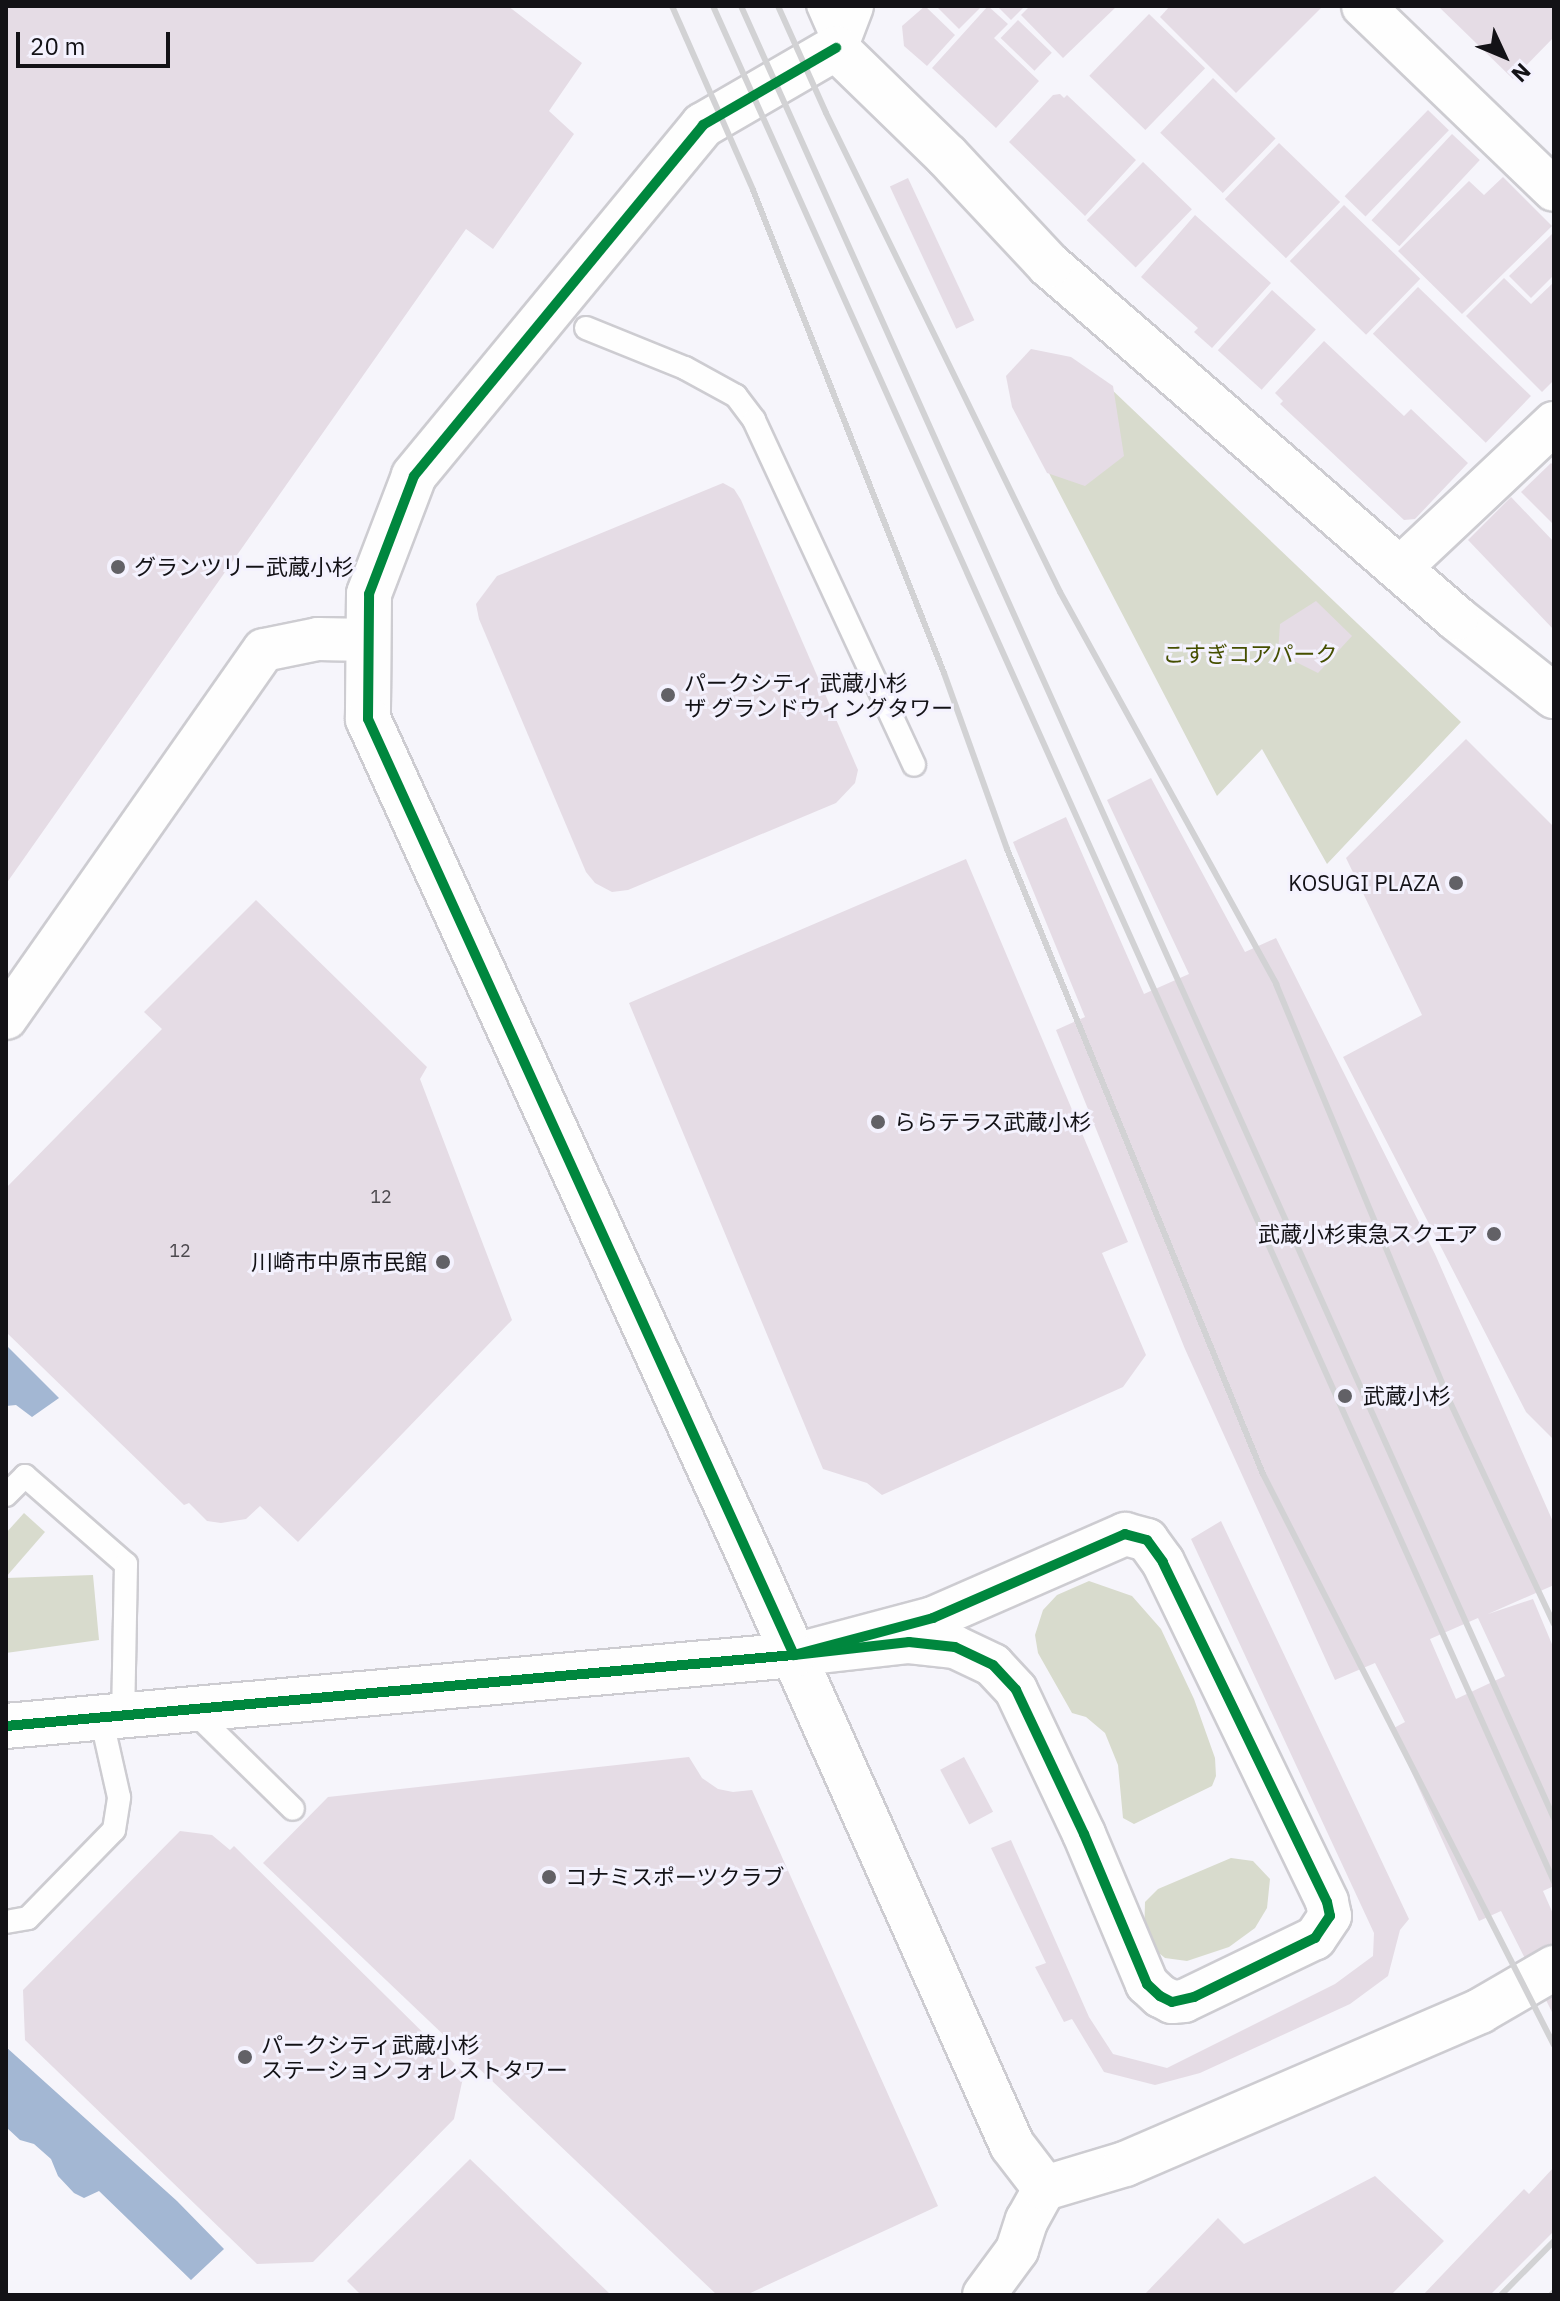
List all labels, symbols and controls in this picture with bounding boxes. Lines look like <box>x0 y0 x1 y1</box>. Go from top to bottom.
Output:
scale bar <box>20 16 174 66</box>
north arrow <box>1464 16 1544 96</box>
text: 20 m <box>30 30 85 62</box>
text: N <box>1506 57 1538 89</box>
place label: グランツリー武蔵小杉 <box>134 554 354 580</box>
marker: グランツリー武蔵小杉 <box>109 558 127 576</box>
park label: こすぎコアパーク <box>1162 641 1338 667</box>
place label: パークシティ 武蔵小杉 ザ グランドウィングタワー <box>684 669 953 720</box>
marker: パークシティ 武蔵小杉 ザ グランドウィングタワー <box>659 686 677 704</box>
place label: KOSUGI PLAZA <box>1288 870 1440 896</box>
marker: KOSUGI PLAZA <box>1447 874 1465 892</box>
place label: ららテラス武蔵小杉 <box>894 1109 1092 1135</box>
marker: ららテラス武蔵小杉 <box>869 1113 887 1131</box>
house number: 12 <box>370 1186 392 1208</box>
place label: 武蔵小杉東急スクエア <box>1258 1221 1478 1247</box>
marker: 武蔵小杉東急スクエア <box>1485 1225 1503 1243</box>
house number: 12 <box>169 1240 191 1262</box>
place label: 川崎市中原市民館 <box>251 1249 427 1275</box>
marker: 川崎市中原市民館 <box>434 1253 452 1271</box>
place label: 武蔵小杉 <box>1363 1383 1451 1409</box>
marker: 武蔵小杉 <box>1334 1385 1356 1407</box>
place label: コナミスポーツクラブ <box>565 1864 785 1890</box>
marker: コナミスポーツクラブ <box>540 1868 558 1886</box>
place label: パークシティ武蔵小杉 ステーションフォレストタワー <box>261 2031 569 2082</box>
marker: パークシティ武蔵小杉 ステーションフォレストタワー <box>236 2048 254 2066</box>

